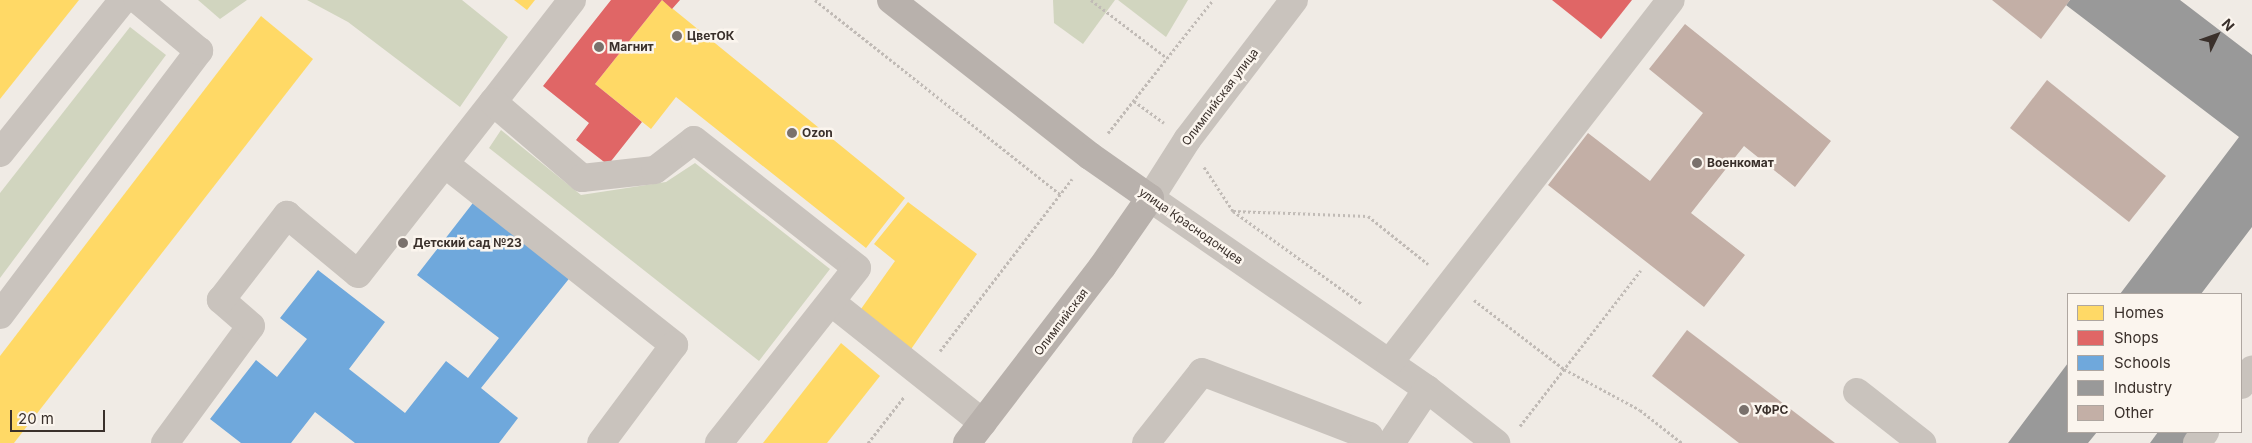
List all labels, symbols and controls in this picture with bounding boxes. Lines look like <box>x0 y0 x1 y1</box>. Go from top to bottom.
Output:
north arrow <box>2192 10 2242 60</box>
text: N <box>2219 15 2238 34</box>
place label: ЦветОК <box>687 29 734 43</box>
marker: ЦветОК <box>671 30 683 42</box>
place label: Магнит <box>609 40 654 54</box>
marker: Магнит <box>593 41 605 53</box>
street label: Олимпийская улица <box>1179 46 1261 148</box>
place label: Ozon <box>802 126 833 140</box>
marker: Ozon <box>786 127 798 139</box>
place label: Военкомат <box>1707 156 1774 170</box>
marker: Военкомат <box>1691 157 1703 169</box>
street label: улица Краснодонцев <box>1136 185 1246 267</box>
place label: Детский сад №23 <box>413 236 522 250</box>
marker: Детский сад №23 <box>397 237 409 249</box>
street label: Олимпийская <box>1031 286 1091 358</box>
legend <box>2067 293 2242 433</box>
text: Homes <box>2114 303 2164 322</box>
text: Shops <box>2114 328 2159 347</box>
text: Schools <box>2114 353 2171 372</box>
text: Industry <box>2114 378 2172 397</box>
scale bar <box>12 400 108 432</box>
place label: УФРС <box>1754 403 1788 417</box>
text: Other <box>2114 403 2154 422</box>
marker: УФРС <box>1738 404 1750 416</box>
text: 20 m <box>18 409 54 428</box>

